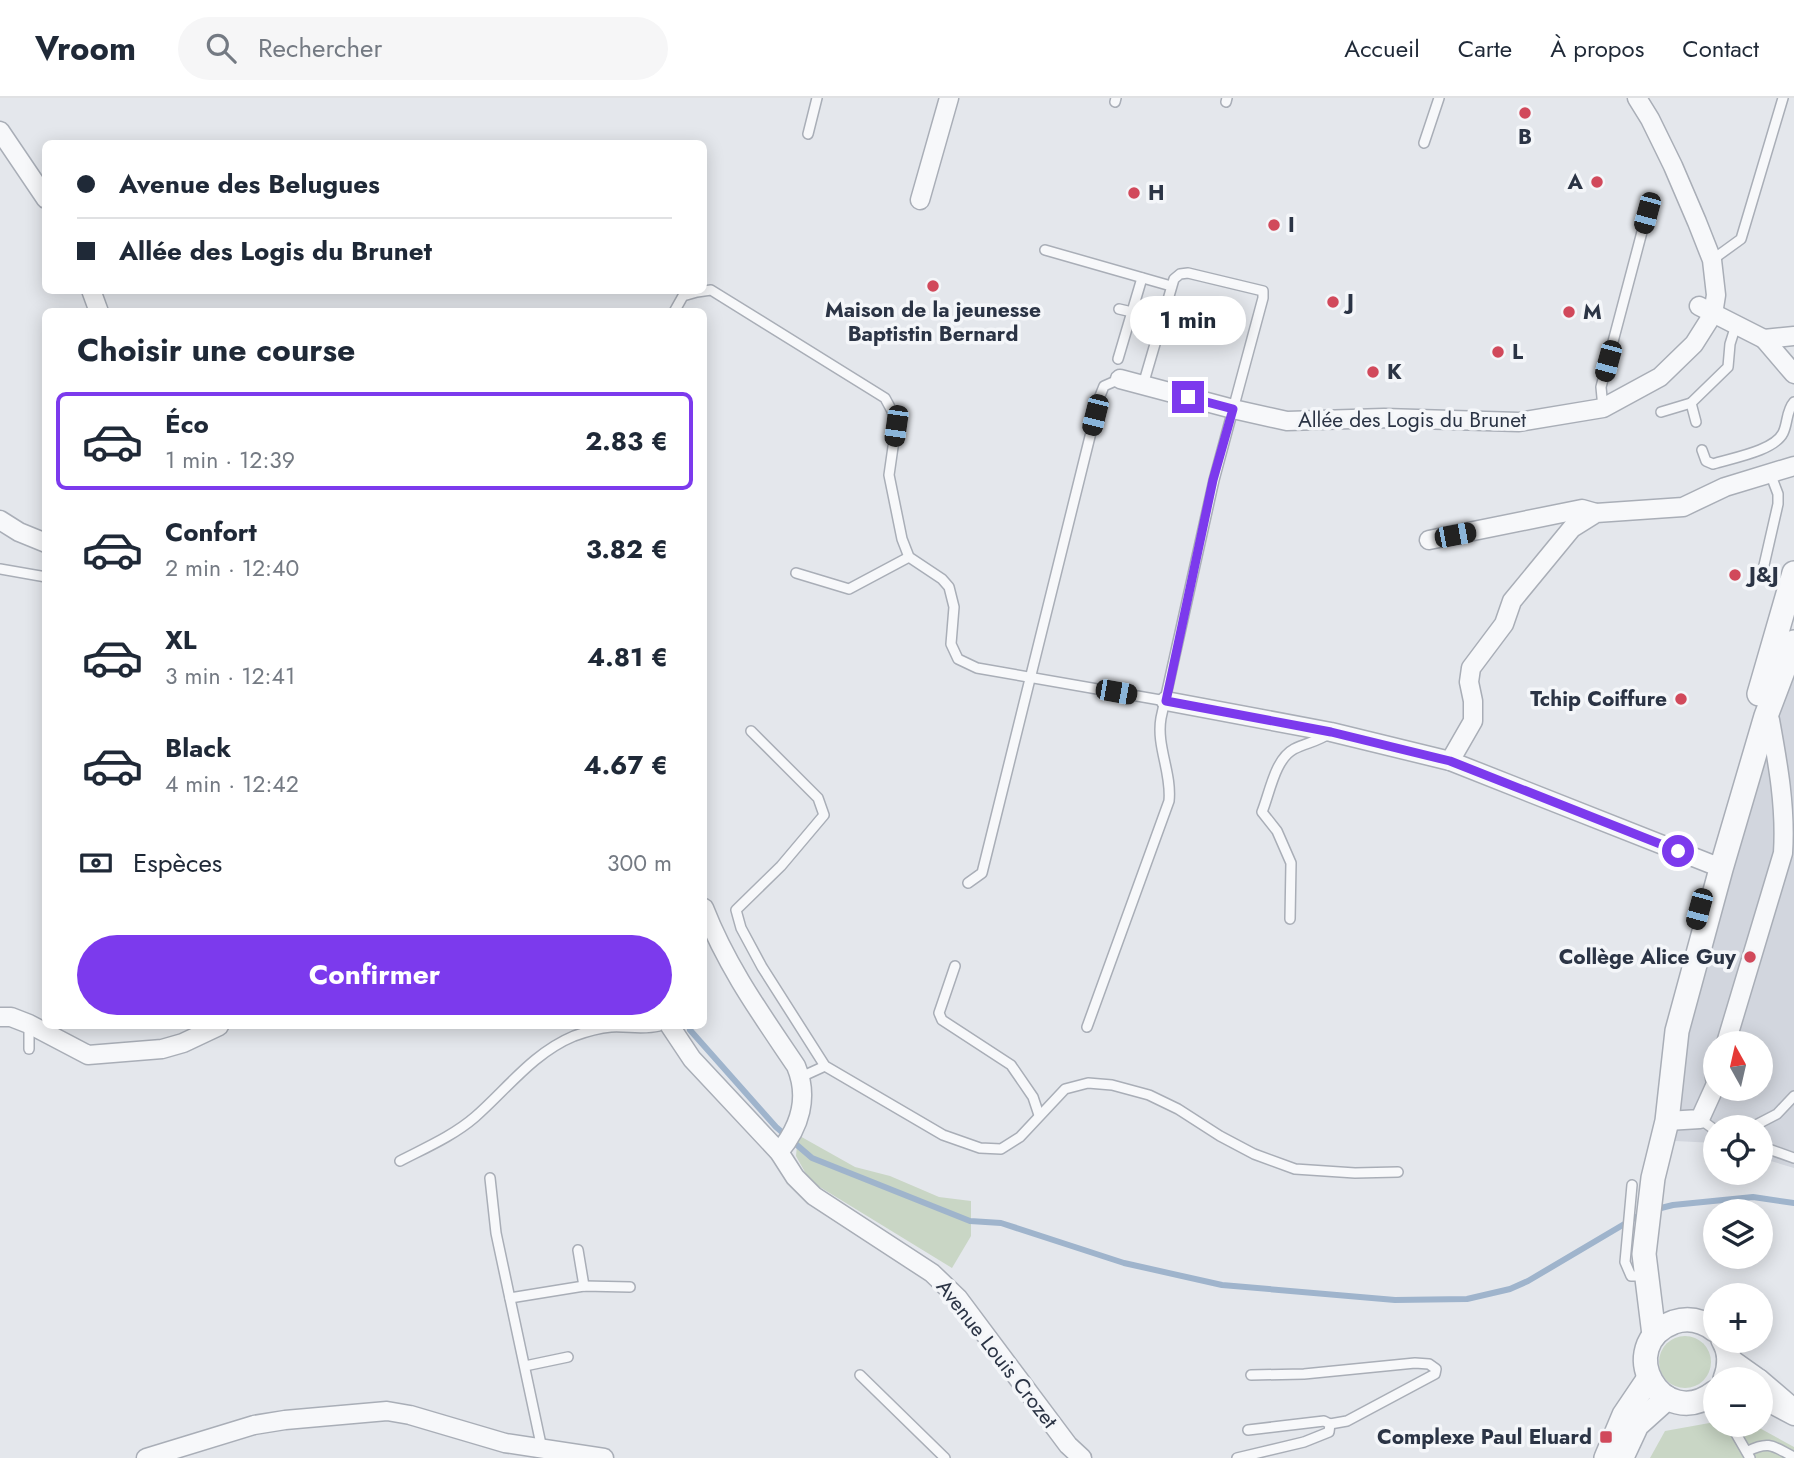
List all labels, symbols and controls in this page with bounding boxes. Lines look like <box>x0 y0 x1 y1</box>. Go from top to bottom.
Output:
search box <box>178 17 668 80</box>
text: Vroom <box>35 25 136 72</box>
icon: search <box>202 29 240 67</box>
text: Rechercher <box>258 29 382 67</box>
text: Accueil <box>1344 31 1420 66</box>
text: Carte <box>1458 31 1512 66</box>
text: À propos <box>1550 31 1644 66</box>
text: Contact <box>1682 31 1759 66</box>
marker: B <box>1517 105 1533 121</box>
place label: B <box>1518 122 1532 152</box>
text: Avenue des Belugues <box>119 165 380 203</box>
place label: A <box>1567 167 1584 197</box>
marker: A <box>1589 174 1605 190</box>
place label: H <box>1148 178 1165 208</box>
marker: H <box>1126 185 1142 201</box>
car <box>1632 190 1663 236</box>
place label: I <box>1288 210 1295 240</box>
marker: I <box>1266 217 1282 233</box>
text: Allée des Logis du Brunet <box>119 232 432 270</box>
marker: Maison de la jeunesse Baptistin Bernard <box>925 278 941 294</box>
place label: J <box>1343 287 1354 317</box>
marker: J <box>1325 294 1341 310</box>
place label: Maison de la jeunesse Baptistin Bernard <box>825 295 1041 349</box>
callout: 1 min <box>1130 296 1246 344</box>
place label: M <box>1583 297 1602 327</box>
text: 1 min <box>1159 303 1217 337</box>
marker: M <box>1561 304 1577 320</box>
text: Choisir une course <box>77 327 355 373</box>
place label: L <box>1512 337 1523 367</box>
car <box>1593 338 1624 384</box>
marker: L <box>1490 344 1506 360</box>
place label: K <box>1387 357 1402 387</box>
marker: K <box>1365 364 1381 380</box>
route end <box>1172 381 1204 413</box>
car <box>1080 392 1111 438</box>
car <box>883 404 910 448</box>
text: Éco <box>165 405 209 443</box>
street label: Allée des Logis du Brunet <box>1298 405 1526 435</box>
icon: car <box>81 410 144 473</box>
text: 2.83 € <box>585 422 668 460</box>
text: 1 min · 12:39 <box>165 443 295 477</box>
text: Confort <box>165 513 257 551</box>
icon: car <box>81 518 144 581</box>
car <box>1433 521 1478 549</box>
text: 3.82 € <box>586 530 668 568</box>
text: 2 min · 12:40 <box>165 551 299 585</box>
place label: J&J <box>1745 560 1779 590</box>
marker: J&J <box>1727 567 1743 583</box>
text: XL <box>165 621 197 659</box>
icon: car <box>81 626 144 689</box>
text: 4.81 € <box>587 638 668 676</box>
text: 3 min · 12:41 <box>165 659 295 693</box>
car <box>1094 678 1139 706</box>
place label: Tchip Coiffure <box>1530 684 1667 714</box>
marker: Tchip Coiffure <box>1673 691 1689 707</box>
text: Black <box>165 729 231 767</box>
icon: car <box>81 734 144 797</box>
text: 4.67 € <box>584 746 668 784</box>
text: 4 min · 12:42 <box>165 767 299 801</box>
route start <box>1662 835 1694 867</box>
icon: cash <box>77 844 115 882</box>
text: Espèces <box>133 844 222 882</box>
text: 300 m <box>607 846 672 880</box>
car <box>1684 886 1715 932</box>
button: Confirmer <box>77 935 672 1015</box>
place label: Collège Alice Guy <box>1559 942 1737 972</box>
marker: Collège Alice Guy <box>1742 949 1758 965</box>
north arrow <box>1703 1031 1773 1101</box>
map controls <box>1703 1031 1773 1437</box>
button: locate <box>1703 1115 1773 1185</box>
button: layers <box>1703 1199 1773 1269</box>
street label: Avenue Louis Crozet <box>929 1273 1065 1435</box>
button: + <box>1703 1283 1773 1353</box>
button: − <box>1703 1367 1773 1437</box>
place label: Complexe Paul Eluard <box>1377 1422 1592 1452</box>
marker: Complexe Paul Eluard <box>1598 1429 1614 1445</box>

